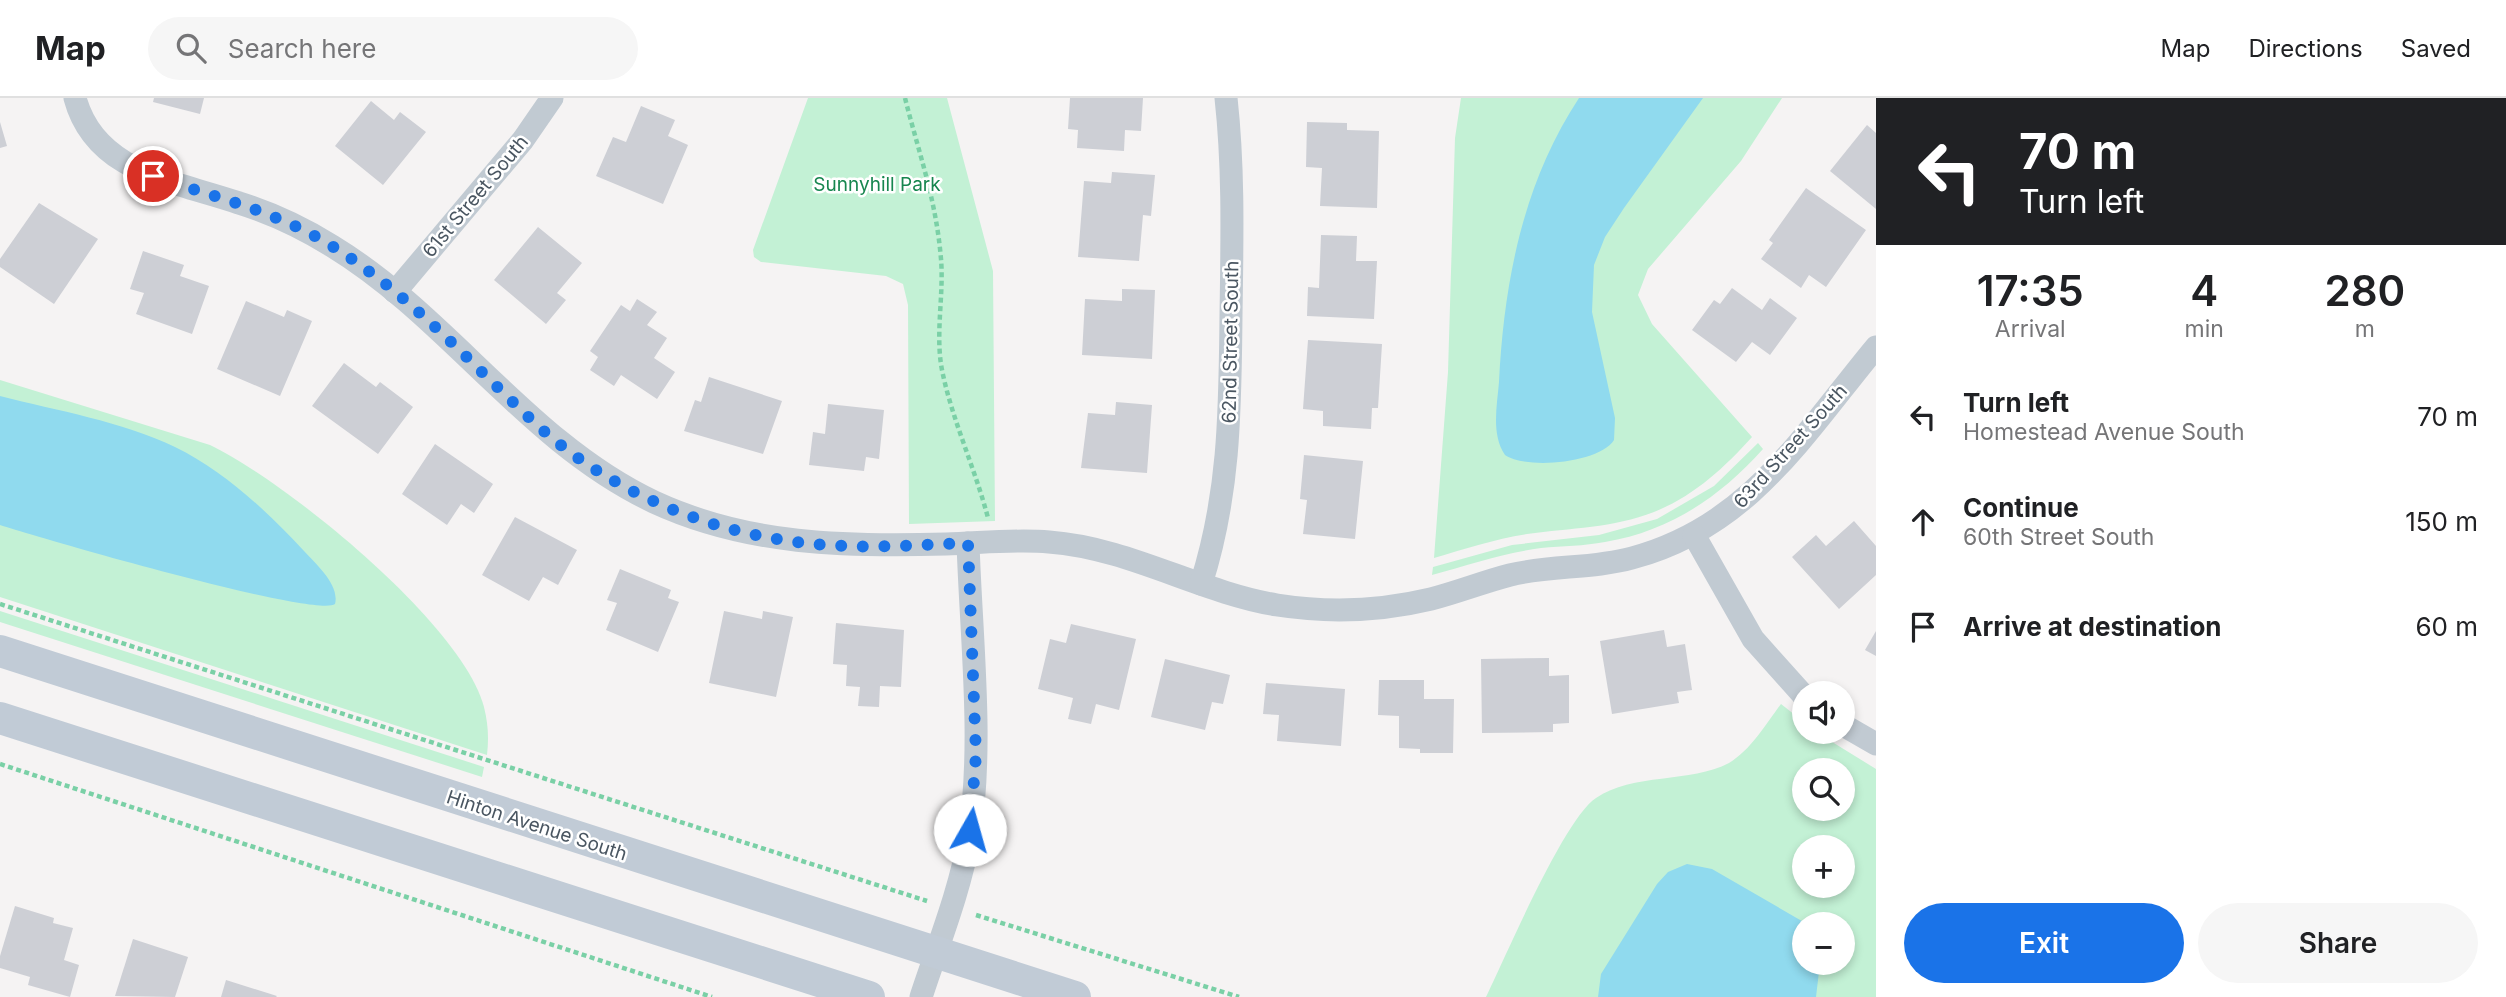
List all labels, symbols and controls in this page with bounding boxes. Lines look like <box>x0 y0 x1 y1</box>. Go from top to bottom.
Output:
search box <box>148 17 638 80</box>
text: Map <box>35 28 106 68</box>
icon: search <box>172 29 210 67</box>
text: Search here <box>228 33 376 64</box>
text: Map <box>2161 34 2210 63</box>
text: Directions <box>2248 34 2363 63</box>
text: Saved <box>2401 34 2471 63</box>
text: 70 m <box>2019 122 2136 181</box>
icon: left <box>1904 126 1995 217</box>
street label: 61st Street South <box>418 131 533 262</box>
pin <box>123 146 183 206</box>
icon: arrive <box>134 157 172 195</box>
park label: Sunnyhill Park <box>813 173 941 196</box>
text: Turn left <box>2019 182 2144 221</box>
street label: 62nd Street South <box>1218 260 1243 424</box>
text: 17:35 <box>1977 265 2084 316</box>
text: 4 <box>2190 265 2218 316</box>
text: 280 <box>2325 265 2405 316</box>
text: Arrival <box>1995 315 2066 343</box>
text: min <box>2184 315 2224 343</box>
text: m <box>2355 315 2375 343</box>
street label: 63rd Street South <box>1729 380 1852 513</box>
text: Turn left <box>1963 387 2069 418</box>
icon: left <box>1904 398 1942 436</box>
text: 70 m <box>2417 401 2478 432</box>
text: Homestead Avenue South <box>1963 418 2245 446</box>
text: Continue <box>1963 492 2079 523</box>
icon: ahead <box>1904 503 1942 541</box>
text: 150 m <box>2405 506 2478 537</box>
text: 60th Street South <box>1963 523 2154 551</box>
icon: arrive <box>1904 608 1942 646</box>
text: Arrive at destination <box>1963 611 2222 642</box>
text: 60 m <box>2415 611 2478 642</box>
map controls <box>1792 681 1855 975</box>
button: sound <box>1792 681 1855 744</box>
button: search <box>1792 758 1855 821</box>
street label: Hinton Avenue South <box>444 785 630 866</box>
position arrow <box>933 793 1007 867</box>
button: + <box>1792 835 1855 898</box>
button: Exit <box>1904 903 2184 983</box>
button: Share <box>2198 903 2478 983</box>
button: − <box>1792 912 1855 975</box>

